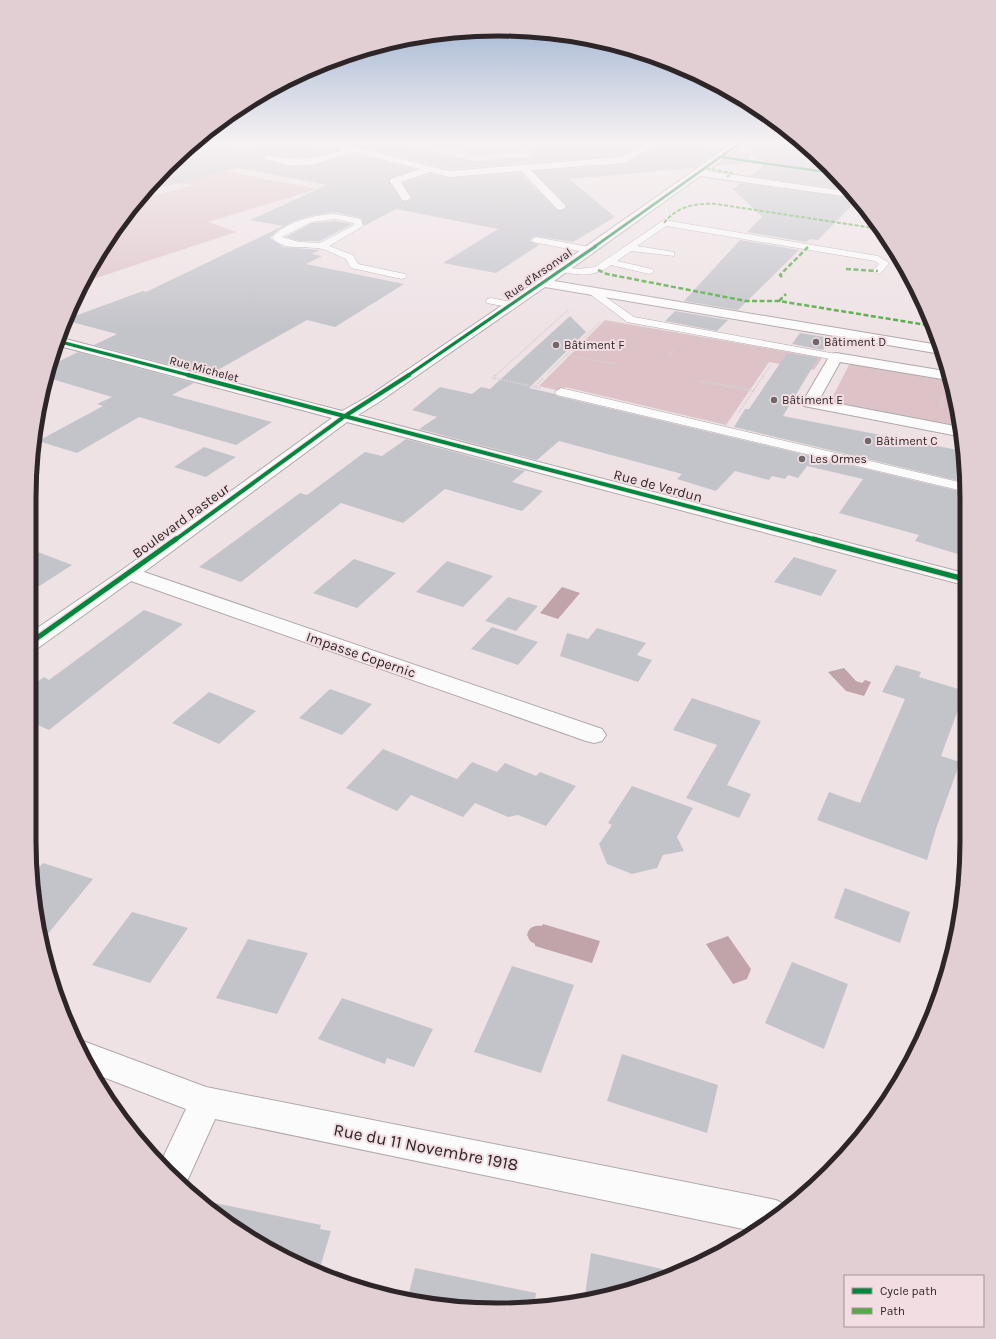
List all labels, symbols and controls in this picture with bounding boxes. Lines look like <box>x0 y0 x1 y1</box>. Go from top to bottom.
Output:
street label: Rue d'Arsonval <box>501 245 575 303</box>
place label: Bâtiment D <box>824 335 886 349</box>
marker: Bâtiment D <box>811 337 821 347</box>
place label: Bâtiment F <box>564 338 624 352</box>
marker: Bâtiment F <box>551 340 561 350</box>
street label: Rue Michelet <box>168 353 241 385</box>
place label: Bâtiment E <box>782 393 843 407</box>
marker: Bâtiment E <box>769 395 779 405</box>
place label: Bâtiment C <box>876 434 938 448</box>
marker: Bâtiment C <box>863 436 873 446</box>
place label: Les Ormes <box>810 452 867 466</box>
marker: Les Ormes <box>797 454 807 464</box>
street label: Rue de Verdun <box>612 466 704 506</box>
street label: Boulevard Pasteur <box>129 479 234 562</box>
street label: Impasse Copernic <box>304 628 418 682</box>
street label: Rue du 11 Novembre 1918 <box>332 1119 520 1175</box>
legend <box>844 1275 984 1327</box>
text: Cycle path <box>880 1284 937 1298</box>
text: Path <box>880 1304 905 1318</box>

